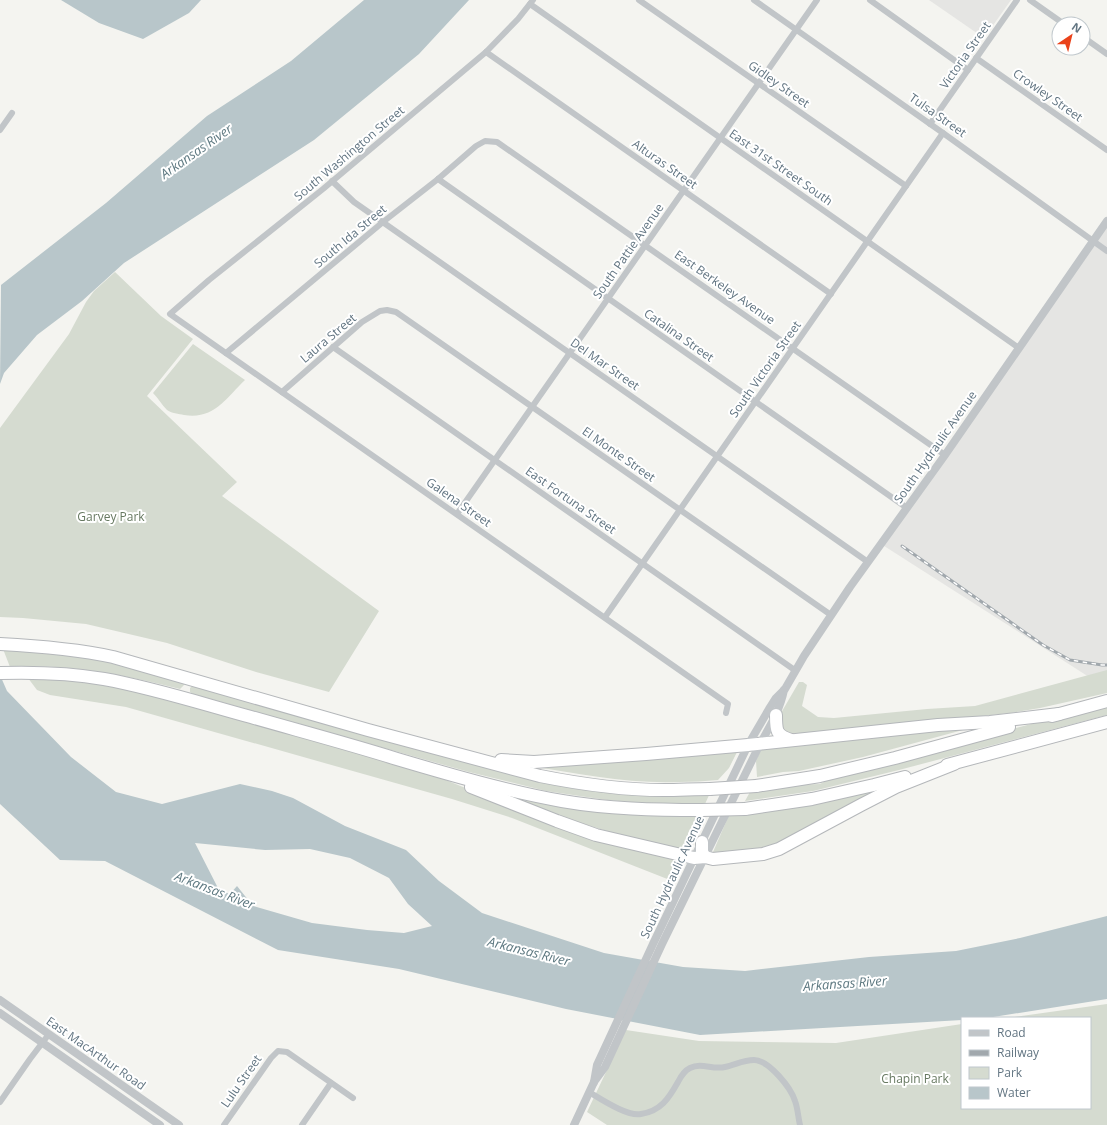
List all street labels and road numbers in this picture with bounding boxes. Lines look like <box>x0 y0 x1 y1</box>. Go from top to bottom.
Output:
street label: Victoria Street <box>935 18 995 92</box>
street label: Gidley Street <box>745 57 813 111</box>
street label: Crowley Street <box>1010 65 1086 125</box>
street label: Tulsa Street <box>906 89 970 141</box>
street label: South Washington Street <box>290 102 408 204</box>
street label: East 31st Street South <box>726 125 836 209</box>
street label: Alturas Street <box>629 135 701 193</box>
street label: South Pattie Avenue <box>589 200 668 302</box>
street label: South Ida Street <box>310 201 390 271</box>
street label: East Berkeley Avenue <box>671 246 779 328</box>
street label: Catalina Street <box>641 305 717 365</box>
street label: Laura Street <box>296 309 360 367</box>
street label: South Victoria Street <box>725 317 805 421</box>
street label: Del Mar Street <box>567 334 643 394</box>
street label: South Hydraulic Avenue <box>890 387 980 507</box>
street label: El Monte Street <box>579 422 659 486</box>
street label: East Fortuna Street <box>522 462 620 538</box>
street label: Galena Street <box>423 473 495 531</box>
street label: South Hydraulic Avenue <box>636 813 708 941</box>
street label: East MacArthur Road <box>43 1012 149 1094</box>
street label: Lulu Street <box>217 1051 265 1111</box>

